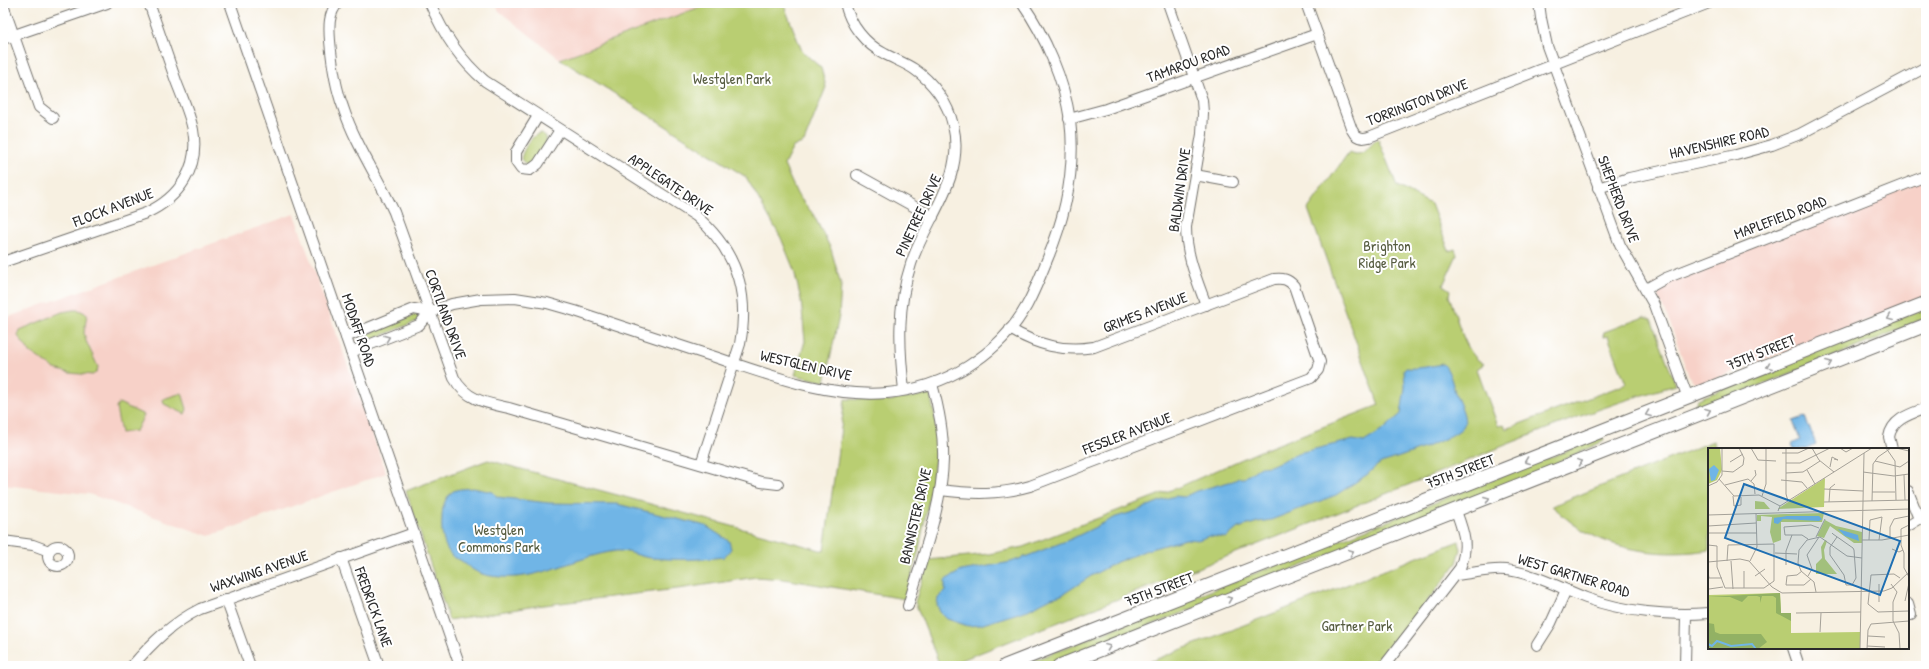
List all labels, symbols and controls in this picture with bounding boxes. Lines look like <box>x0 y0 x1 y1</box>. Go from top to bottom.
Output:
street label: TAMAROU ROAD <box>1144 38 1233 88</box>
park label: Westglen Park <box>693 68 771 89</box>
street label: TORRINGTON DRIVE <box>1363 73 1471 131</box>
street label: HAVENSHIRE ROAD <box>1667 120 1772 164</box>
street label: BALDWIN DRIVE <box>1163 146 1195 233</box>
street label: APPLEGATE DRIVE <box>624 148 718 220</box>
street label: SHEPHERD DRIVE <box>1593 153 1645 246</box>
street label: PINETREE DRIVE <box>890 170 946 260</box>
street label: FLOCK AVENUE <box>69 182 156 232</box>
street label: MAPLEFIELD ROAD <box>1731 189 1830 244</box>
park label: Brighton Ridge Park <box>1358 235 1416 273</box>
street label: CORTLAND DRIVE <box>420 266 472 362</box>
street label: GRIMES AVENUE <box>1100 286 1190 338</box>
street label: MODAFF ROAD <box>337 291 382 370</box>
one-way arrow <box>1886 313 1893 321</box>
street label: 75TH STREET <box>1724 328 1799 375</box>
one-way arrow <box>383 335 391 343</box>
street label: WESTGLEN DRIVE <box>758 344 854 386</box>
one-way arrow <box>1825 360 1833 368</box>
one-way arrow <box>1765 361 1772 369</box>
street label: FESSLER AVENUE <box>1079 406 1175 460</box>
one-way arrow <box>1705 407 1712 415</box>
one-way arrow <box>1645 409 1652 417</box>
street label: 75TH STREET <box>1423 448 1498 494</box>
inset map <box>1708 448 1909 649</box>
one-way arrow <box>1524 457 1531 465</box>
one-way arrow <box>1577 458 1584 466</box>
street label: BANNISTER DRIVE <box>894 466 936 566</box>
one-way arrow <box>1483 495 1490 503</box>
park label: Westglen Commons Park <box>458 519 540 557</box>
street label: WAXWING AVENUE <box>207 544 311 598</box>
street label: WEST GARTNER ROAD <box>1515 548 1633 602</box>
one-way arrow <box>1346 549 1354 557</box>
street label: FREDRICK LANE <box>350 563 398 650</box>
street label: 75TH STREET <box>1122 566 1197 612</box>
one-way arrow <box>1226 596 1233 604</box>
park label: Gartner Park <box>1321 615 1393 636</box>
one-way arrow <box>1105 643 1112 651</box>

